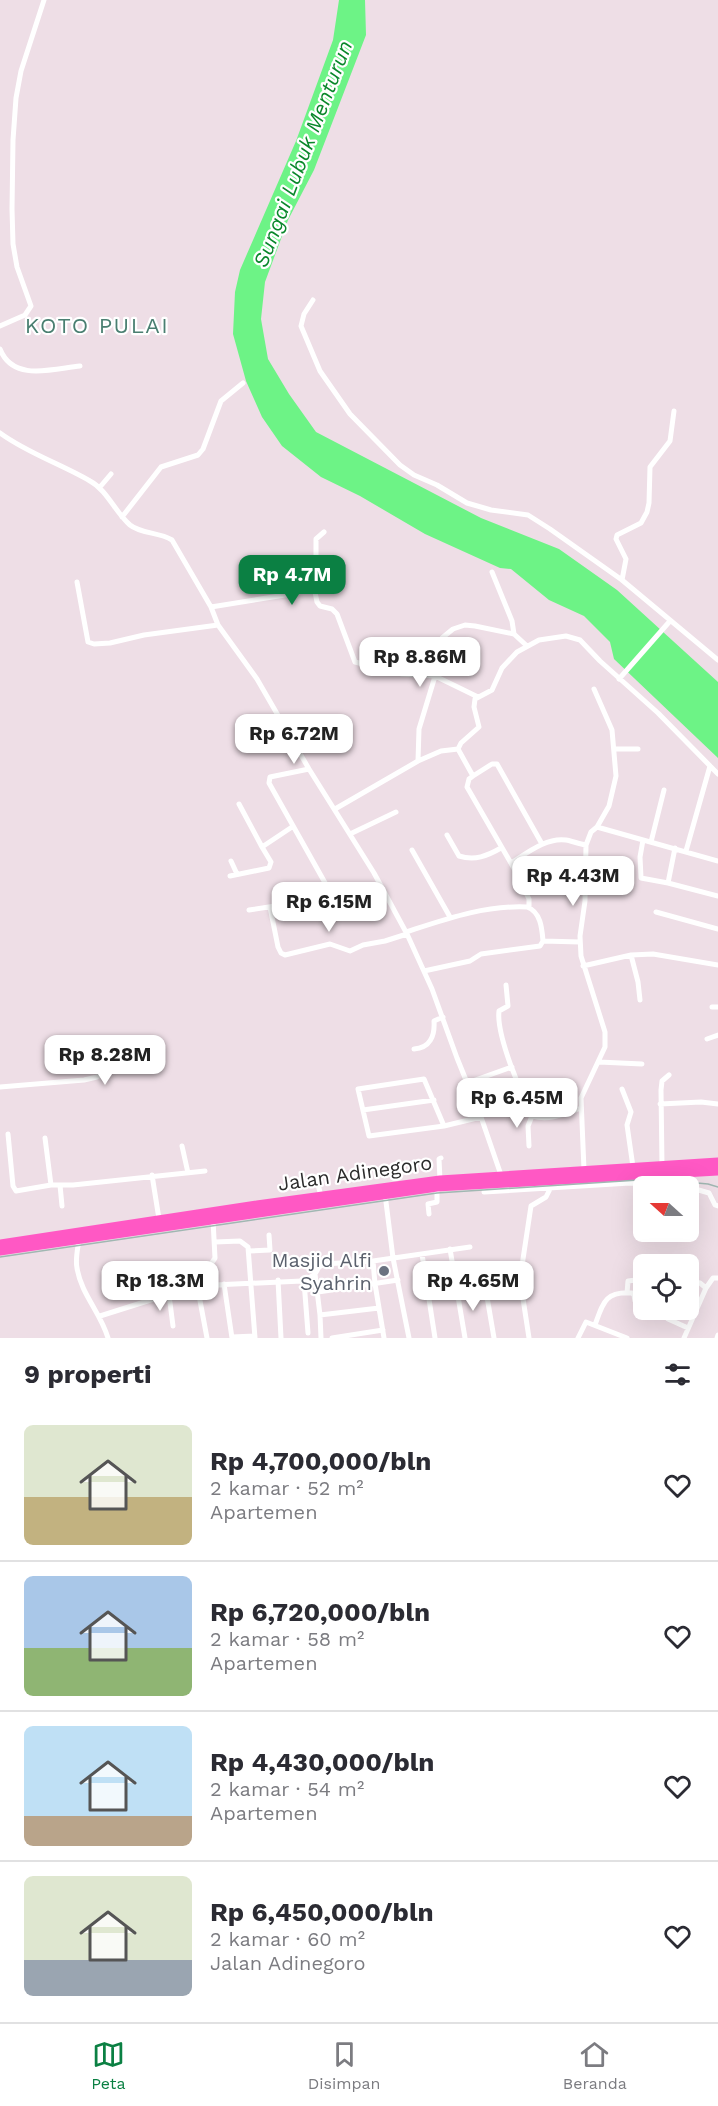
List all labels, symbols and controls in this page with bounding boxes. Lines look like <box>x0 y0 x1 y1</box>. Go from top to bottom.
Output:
water label: Sungai Lubuk Menturun <box>248 37 357 271</box>
district label: KOTO PULAI <box>25 313 169 338</box>
pin: Rp 4.7M <box>237 555 347 606</box>
text: Rp 4.7M <box>253 562 331 586</box>
pin: Rp 8.86M <box>358 637 482 688</box>
text: Rp 8.86M <box>373 644 467 668</box>
pin: Rp 6.72M <box>232 714 356 765</box>
text: Rp 6.72M <box>249 721 339 745</box>
pin: Rp 4.43M <box>511 856 635 907</box>
text: Rp 4.43M <box>526 863 620 887</box>
pin: Rp 6.15M <box>267 882 391 933</box>
text: Rp 6.15M <box>286 889 372 913</box>
pin: Rp 8.28M <box>43 1035 167 1086</box>
text: Rp 8.28M <box>59 1042 152 1066</box>
pin: Rp 6.45M <box>455 1078 579 1129</box>
text: Rp 6.45M <box>471 1085 563 1109</box>
street label: Jalan Adinegoro <box>276 1150 434 1196</box>
north arrow <box>633 1176 699 1242</box>
map controls <box>633 1176 699 1320</box>
place label: Masjid Alfi Syahrin <box>271 1248 372 1295</box>
button: locate <box>633 1254 699 1320</box>
pin: Rp 18.3M <box>98 1261 222 1312</box>
pin: Rp 4.65M <box>411 1261 535 1312</box>
marker: Masjid Alfi Syahrin <box>377 1264 391 1278</box>
text: Rp 18.3M <box>116 1268 204 1292</box>
text: Rp 4.65M <box>427 1268 519 1292</box>
icon: filters <box>661 1358 694 1391</box>
text: 9 properti <box>24 1359 152 1389</box>
text: Rp 4,700,000/bln <box>210 1446 431 1476</box>
icon: home <box>72 1449 144 1521</box>
icon: heart <box>661 1469 694 1502</box>
text: 2 kamar · 52 m² <box>210 1476 364 1500</box>
text: Apartemen <box>210 1500 318 1524</box>
text: Rp 6,720,000/bln <box>210 1597 430 1627</box>
icon: home <box>72 1600 144 1672</box>
icon: heart <box>661 1620 694 1653</box>
text: 2 kamar · 58 m² <box>210 1627 364 1651</box>
text: Apartemen <box>210 1651 318 1675</box>
text: Rp 4,430,000/bln <box>210 1747 434 1777</box>
icon: home <box>72 1750 144 1822</box>
icon: heart <box>661 1770 694 1803</box>
text: 2 kamar · 54 m² <box>210 1777 364 1801</box>
text: Apartemen <box>210 1801 318 1825</box>
text: Rp 6,450,000/bln <box>210 1897 434 1927</box>
icon: home <box>72 1900 144 1972</box>
icon: heart <box>661 1920 694 1953</box>
text: 2 kamar · 60 m² <box>210 1927 365 1951</box>
text: Jalan Adinegoro <box>210 1951 365 1975</box>
tab: Peta <box>91 2038 126 2093</box>
tab: Disimpan <box>308 2038 380 2093</box>
tab: Beranda <box>563 2038 627 2093</box>

